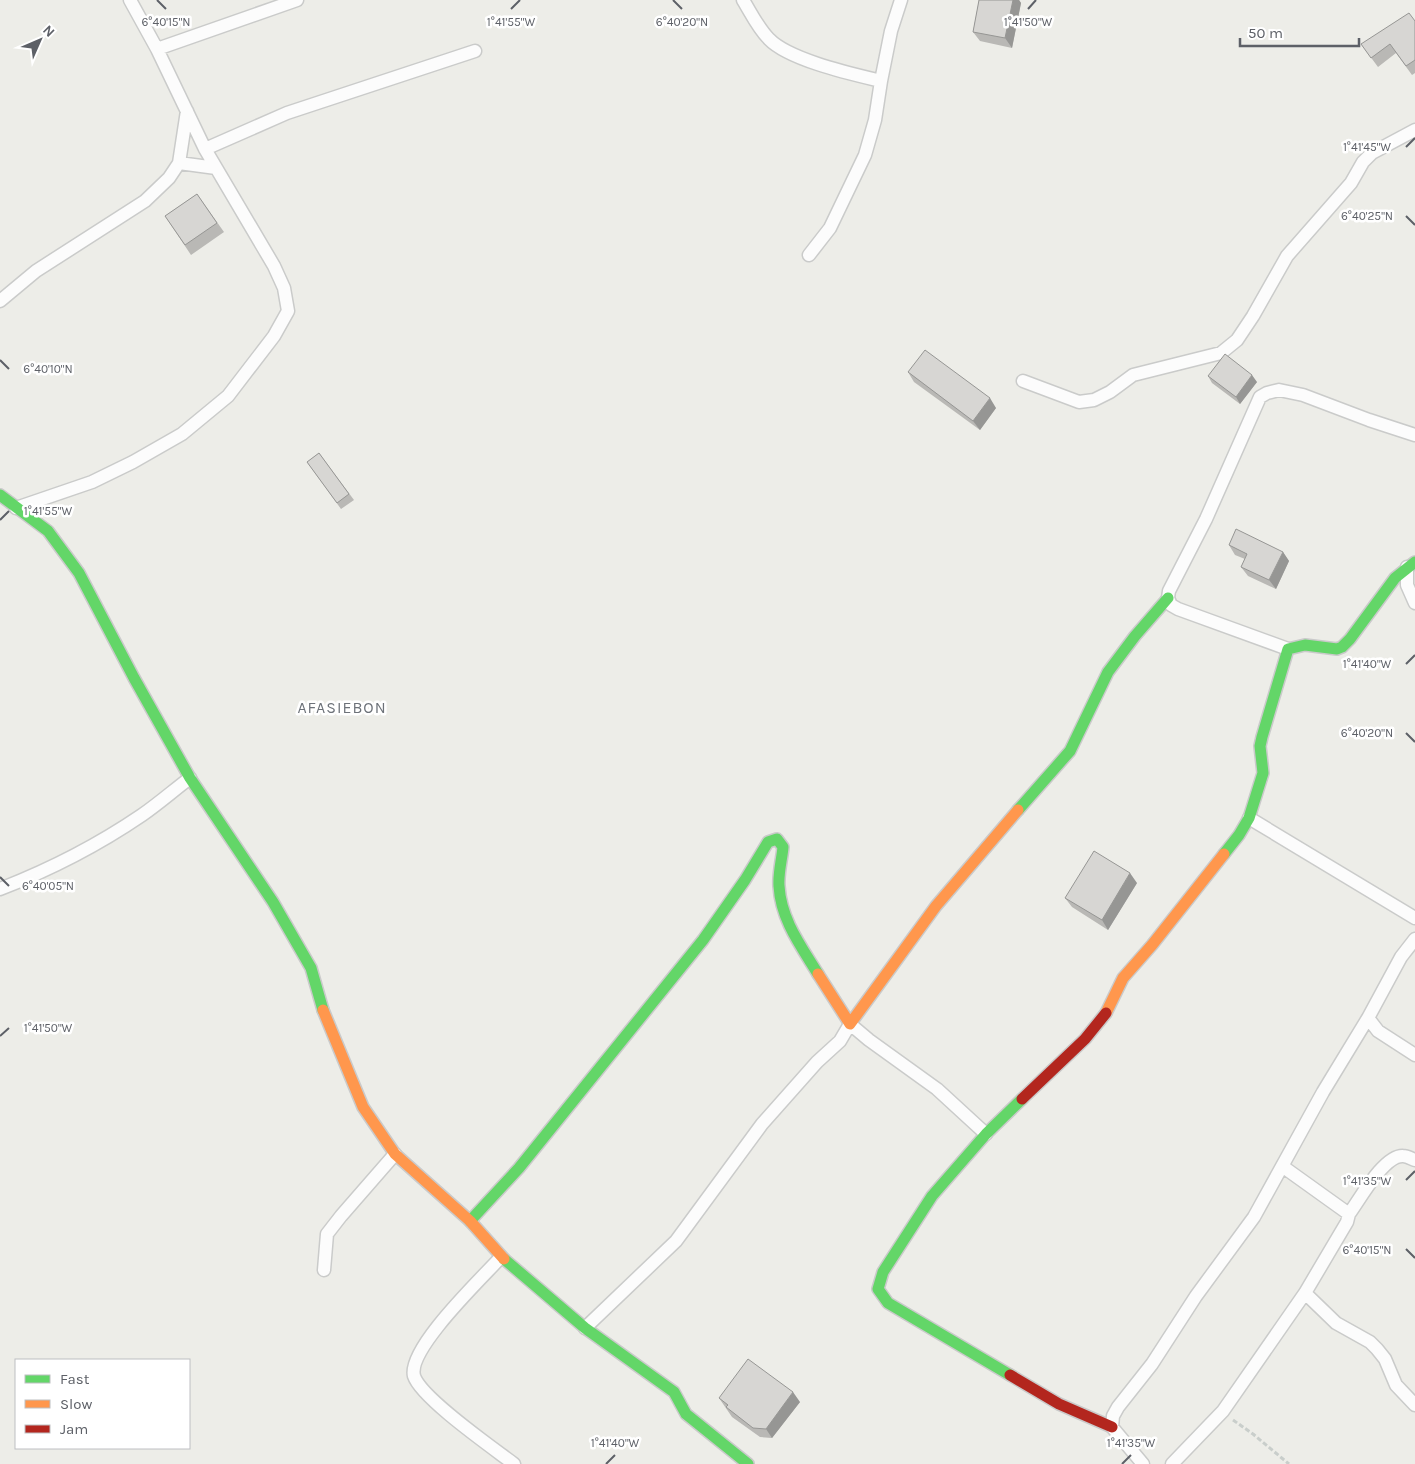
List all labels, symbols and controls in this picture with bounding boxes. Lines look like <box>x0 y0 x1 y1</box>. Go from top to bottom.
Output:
north arrow <box>15 15 65 65</box>
text: 6°40'15"N <box>141 15 191 29</box>
text: 1°41'55"W <box>487 15 535 29</box>
text: 6°40'20"N <box>656 15 708 29</box>
text: 1°41'50"W <box>1004 15 1053 29</box>
scale bar <box>1240 15 1359 47</box>
text: N <box>39 22 58 41</box>
text: 50 m <box>1248 24 1283 42</box>
text: 1°41'45"W <box>1343 140 1391 154</box>
text: 6°40'25"N <box>1341 209 1393 223</box>
text: 6°40'10"N <box>23 362 73 376</box>
text: 1°41'55"W <box>24 504 72 518</box>
text: 1°41'40"W <box>1343 657 1392 671</box>
district label: AFASIEBON <box>297 698 387 717</box>
text: 6°40'20"N <box>1341 726 1393 740</box>
text: 6°40'05"N <box>22 879 74 893</box>
text: 1°41'50"W <box>24 1021 73 1035</box>
text: 1°41'35"W <box>1343 1174 1392 1188</box>
text: 6°40'15"N <box>1342 1243 1392 1257</box>
legend <box>15 1359 190 1449</box>
text: Fast <box>60 1370 90 1388</box>
text: Slow <box>60 1395 92 1413</box>
text: Jam <box>60 1420 88 1438</box>
text: 1°41'40"W <box>591 1436 640 1450</box>
text: 1°41'35"W <box>1107 1436 1156 1450</box>

